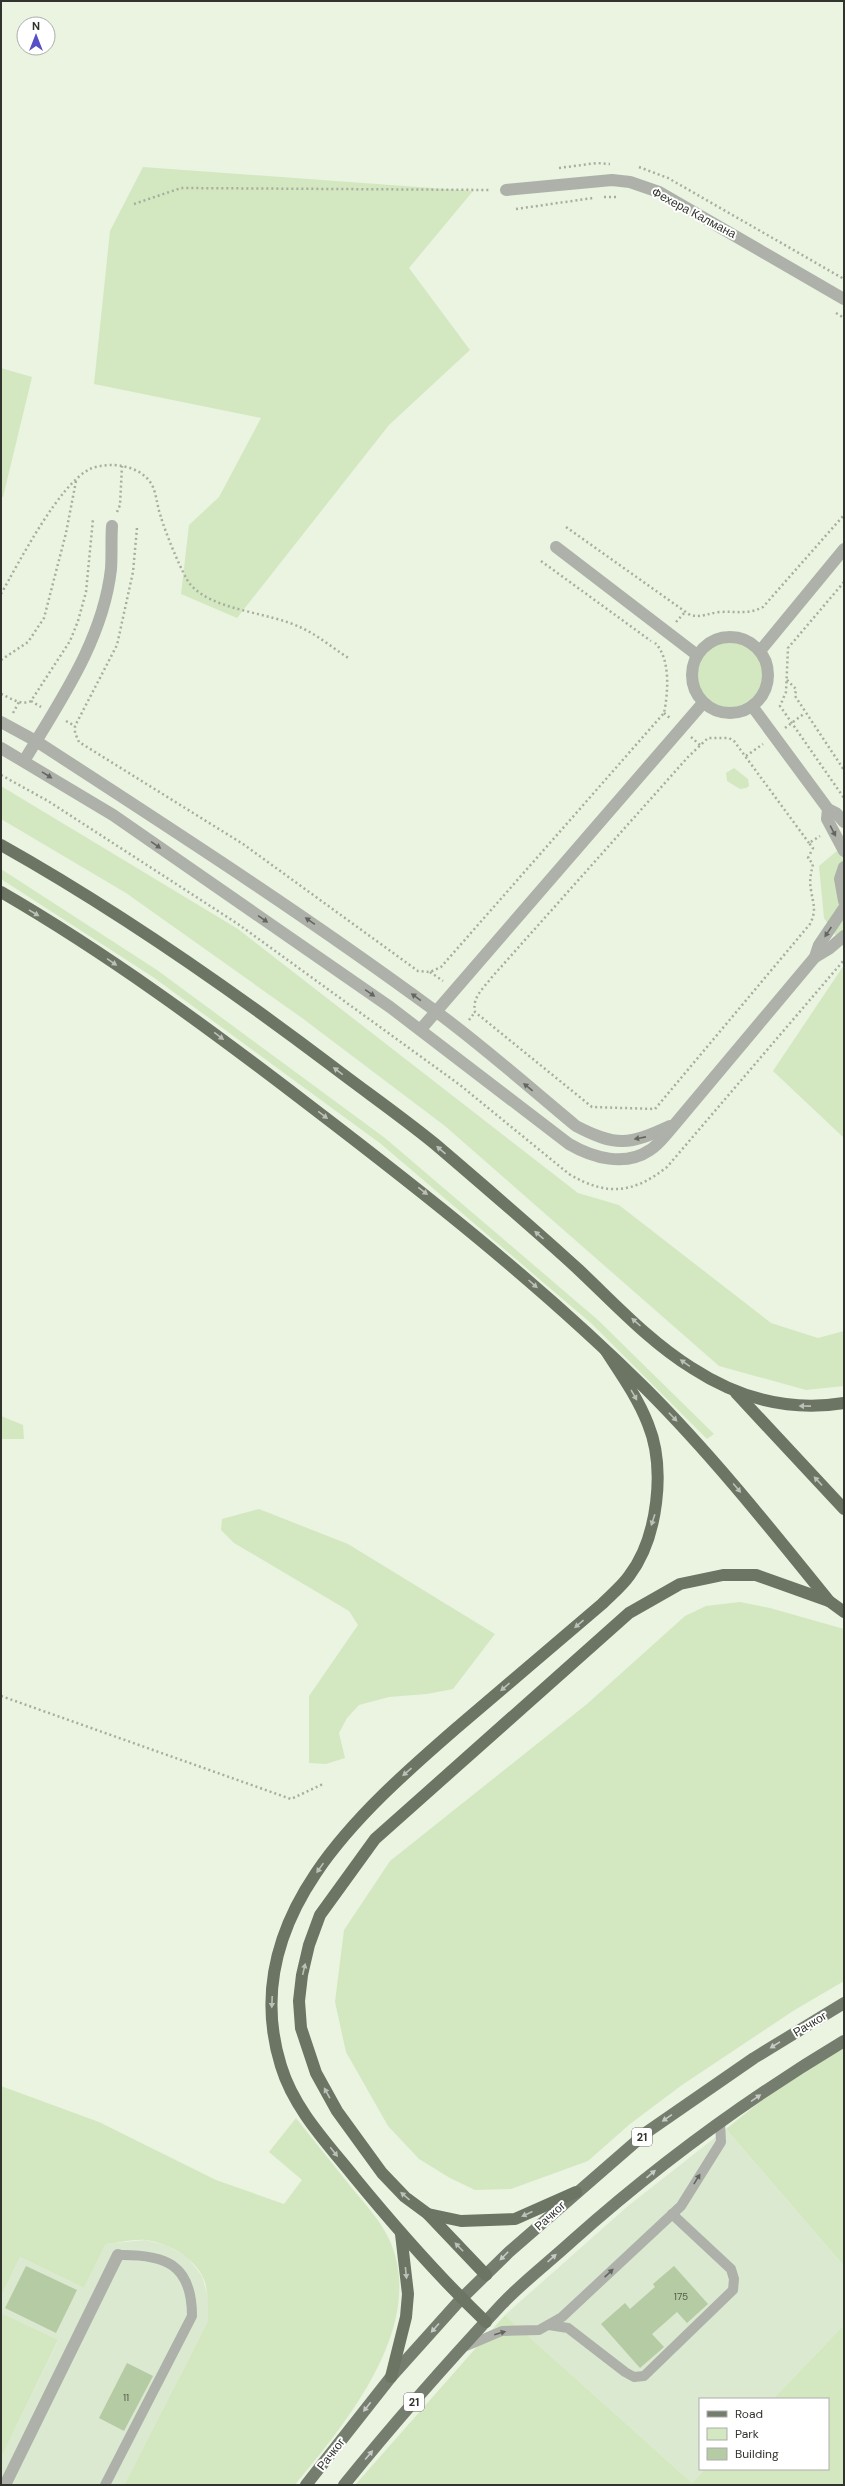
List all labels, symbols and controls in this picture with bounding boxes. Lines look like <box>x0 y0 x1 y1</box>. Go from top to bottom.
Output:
north arrow <box>16 16 56 56</box>
text: N <box>32 19 40 33</box>
street label: Фехера Калмана <box>649 184 739 242</box>
one-way arrow <box>41 772 53 779</box>
one-way arrow <box>830 825 836 837</box>
one-way arrow <box>151 841 161 849</box>
one-way arrow <box>28 909 40 916</box>
one-way arrow <box>258 915 268 923</box>
one-way arrow <box>305 917 315 925</box>
one-way arrow <box>824 926 832 937</box>
one-way arrow <box>107 958 117 966</box>
one-way arrow <box>365 989 375 997</box>
one-way arrow <box>410 993 421 1001</box>
one-way arrow <box>214 1032 224 1040</box>
one-way arrow <box>333 1067 343 1075</box>
one-way arrow <box>523 1082 534 1091</box>
one-way arrow <box>317 1111 328 1119</box>
one-way arrow <box>634 1136 647 1142</box>
one-way arrow <box>436 1145 446 1154</box>
one-way arrow <box>417 1187 428 1196</box>
one-way arrow <box>534 1231 544 1240</box>
one-way arrow <box>528 1279 537 1288</box>
one-way arrow <box>630 1318 641 1327</box>
one-way arrow <box>679 1359 690 1367</box>
one-way arrow <box>630 1389 637 1401</box>
one-way arrow <box>798 1403 811 1409</box>
one-way arrow <box>668 1412 678 1422</box>
one-way arrow <box>813 1476 822 1486</box>
one-way arrow <box>732 1482 741 1493</box>
one-way arrow <box>650 1515 656 1527</box>
one-way arrow <box>574 1619 584 1628</box>
one-way arrow <box>500 1682 509 1691</box>
one-way arrow <box>401 1768 412 1777</box>
one-way arrow <box>316 1863 324 1874</box>
one-way arrow <box>301 1963 307 1975</box>
one-way arrow <box>269 1996 276 2008</box>
street label: Рачког <box>790 2007 830 2040</box>
one-way arrow <box>770 2041 780 2049</box>
one-way arrow <box>324 2088 330 2099</box>
one-way arrow <box>751 2094 761 2102</box>
one-way arrow <box>662 2114 672 2122</box>
road number: 21 <box>632 2128 652 2146</box>
one-way arrow <box>330 2147 338 2158</box>
one-way arrow <box>645 2170 656 2178</box>
one-way arrow <box>694 2173 701 2185</box>
one-way arrow <box>400 2192 411 2201</box>
street label: Рачког <box>531 2197 569 2234</box>
one-way arrow <box>521 2211 533 2217</box>
one-way arrow <box>455 2242 464 2251</box>
one-way arrow <box>499 2251 509 2261</box>
one-way arrow <box>547 2254 557 2263</box>
one-way arrow <box>403 2267 409 2279</box>
one-way arrow <box>604 2269 614 2278</box>
house number: 175 <box>674 2290 688 2303</box>
one-way arrow <box>431 2323 440 2332</box>
one-way arrow <box>494 2330 506 2336</box>
house number: 11 <box>123 2391 129 2404</box>
road number: 21 <box>404 2393 424 2411</box>
legend <box>699 2398 829 2470</box>
one-way arrow <box>363 2402 371 2413</box>
text: Road <box>735 2406 763 2422</box>
text: Park <box>735 2426 759 2442</box>
street label: Рачког <box>313 2434 349 2473</box>
text: Building <box>735 2446 779 2462</box>
one-way arrow <box>364 2450 373 2460</box>

